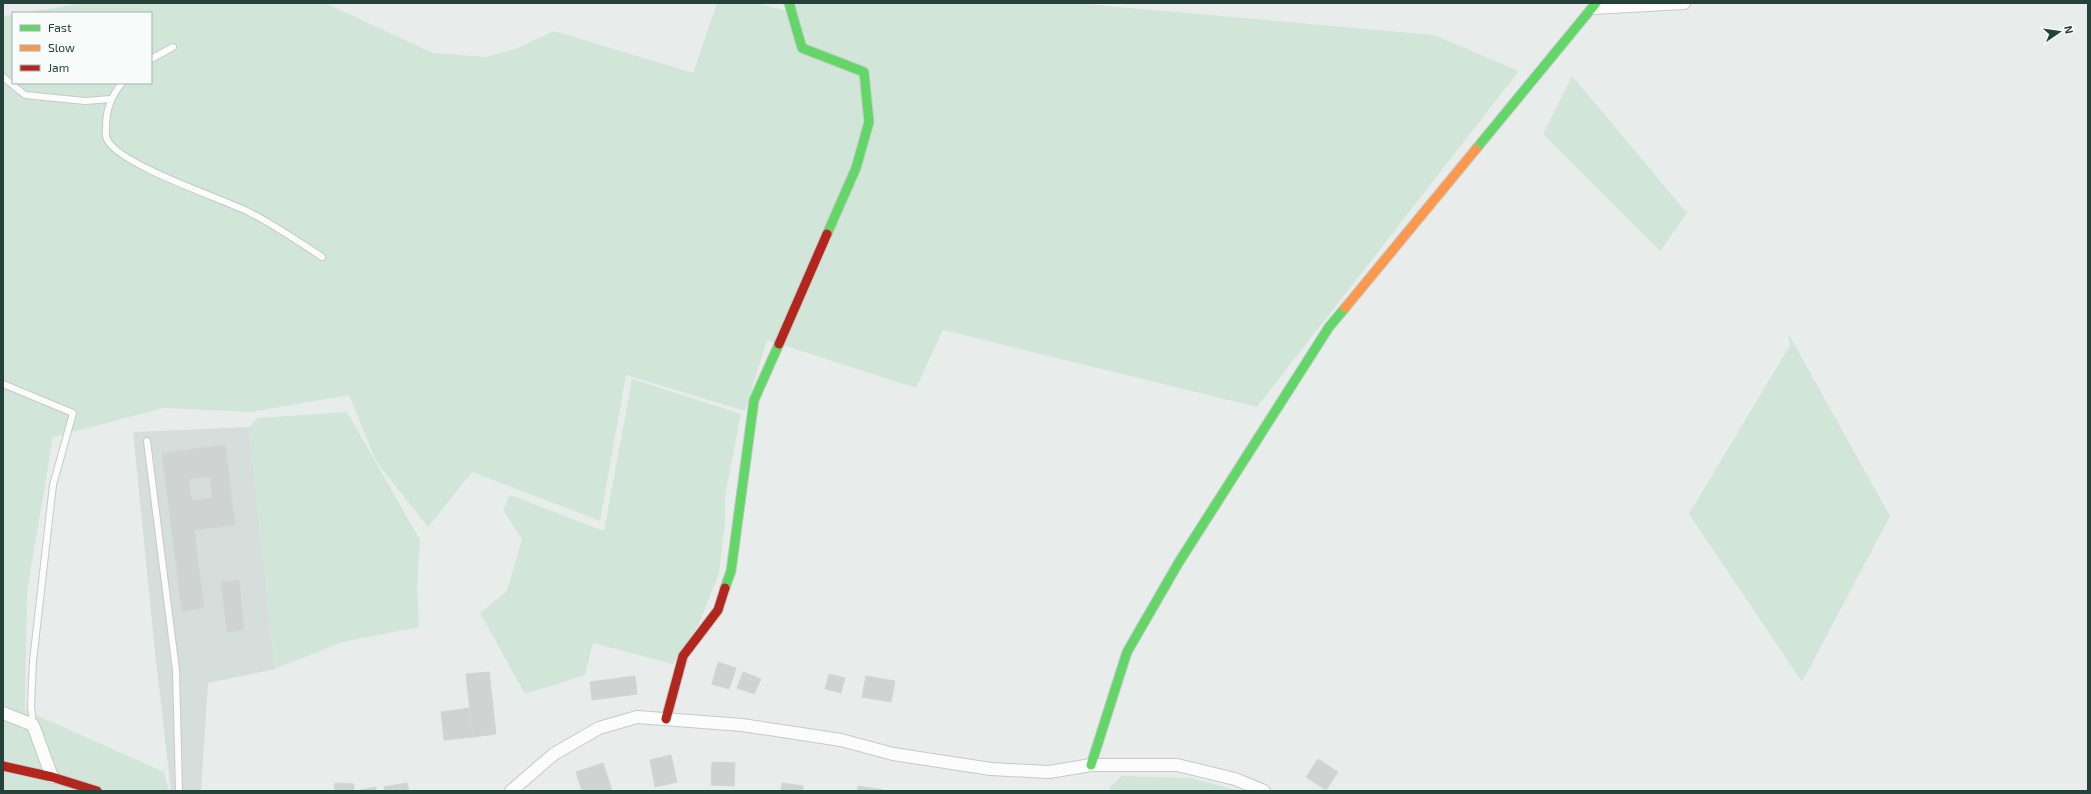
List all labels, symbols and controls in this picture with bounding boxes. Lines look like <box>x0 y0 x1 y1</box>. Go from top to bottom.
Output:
legend <box>12 12 152 84</box>
north arrow <box>2039 12 2079 52</box>
text: Fast <box>48 20 72 34</box>
text: N <box>2062 24 2076 35</box>
text: Slow <box>48 40 75 54</box>
text: Jam <box>48 60 69 74</box>

